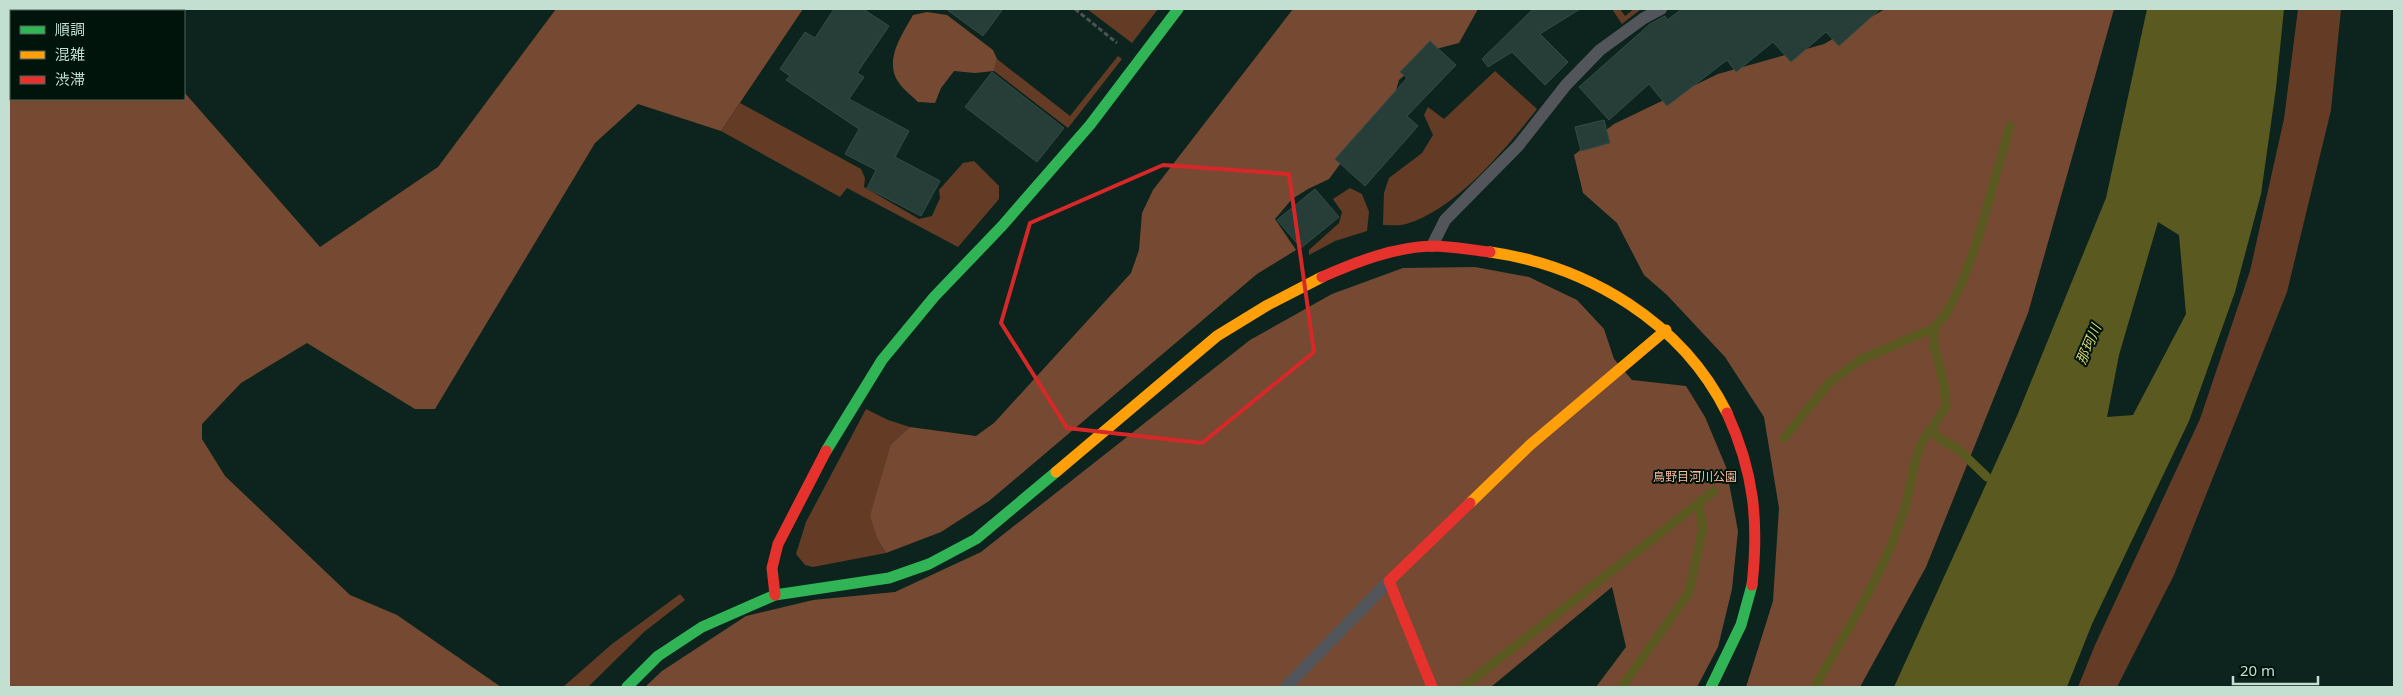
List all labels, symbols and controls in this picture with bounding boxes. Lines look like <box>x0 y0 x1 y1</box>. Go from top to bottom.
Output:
legend <box>10 10 185 100</box>
text: 順調 <box>55 19 85 39</box>
text: 混雑 <box>55 44 85 64</box>
text: 渋滞 <box>55 69 85 89</box>
water label: 那珂川 <box>2071 319 2106 367</box>
park label: 鳥野目河川公園 <box>1653 468 1737 485</box>
scale bar <box>2233 654 2318 686</box>
text: 20 m <box>2240 660 2275 680</box>

